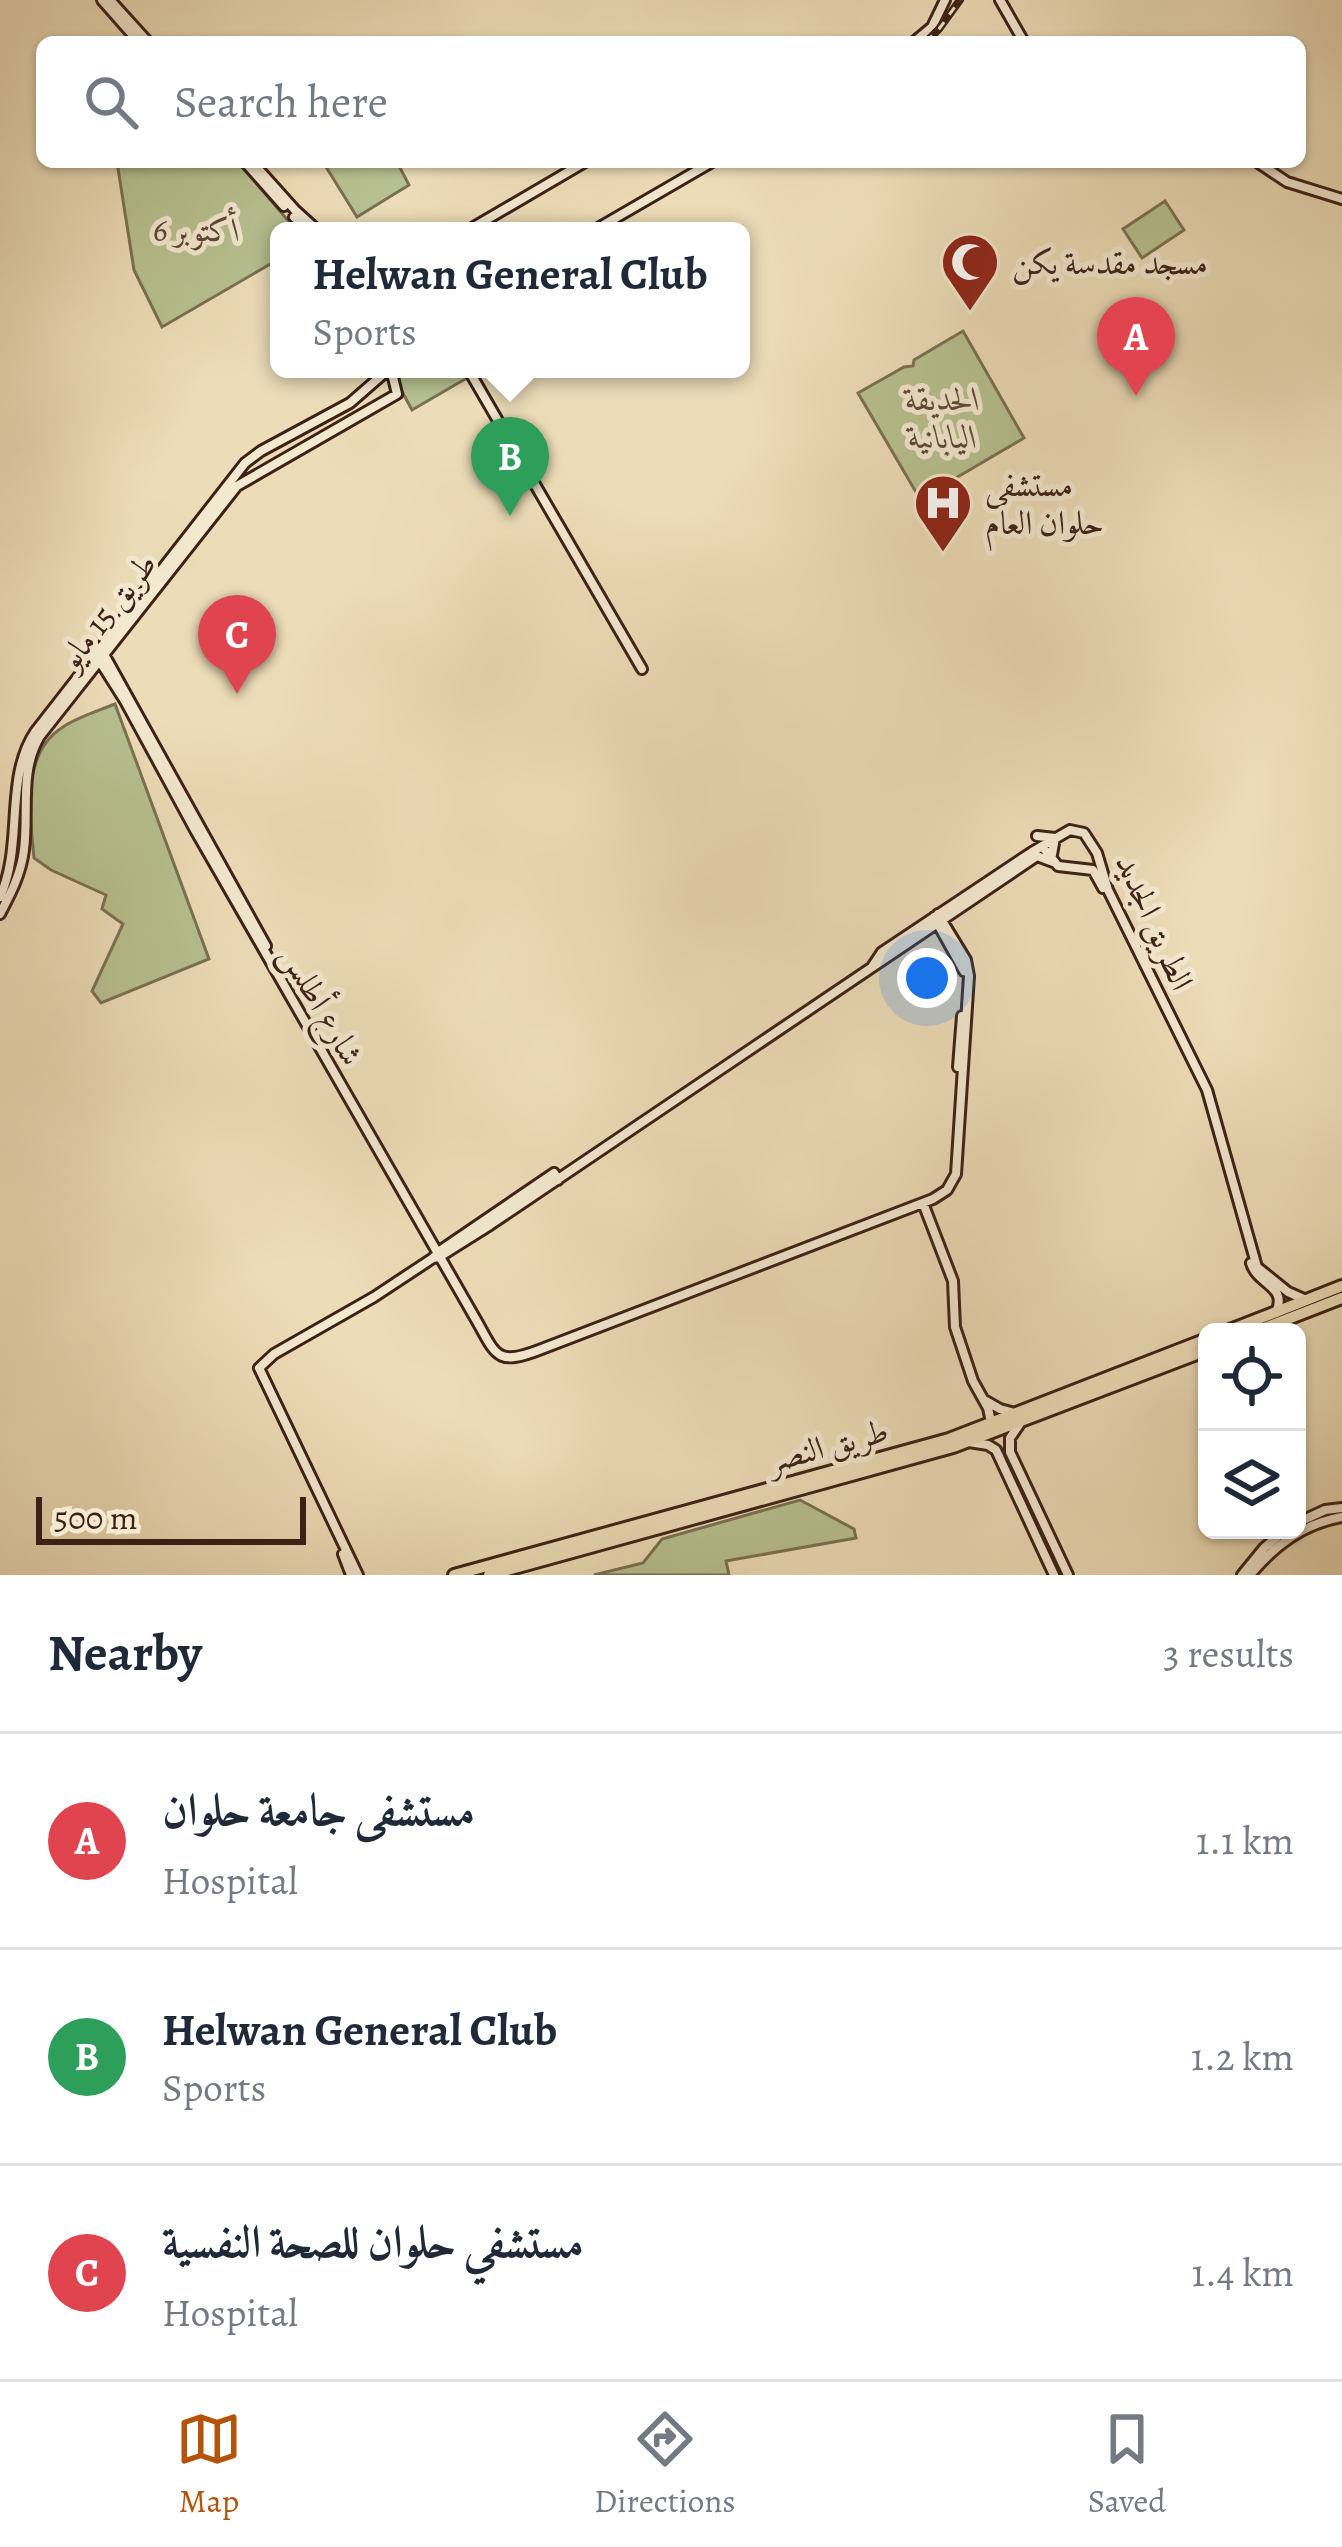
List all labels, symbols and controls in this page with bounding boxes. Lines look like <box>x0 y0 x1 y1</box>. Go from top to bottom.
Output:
search box <box>36 36 1306 168</box>
icon: search <box>78 69 144 135</box>
text: Search here <box>174 71 388 133</box>
park label: 6 أكتوبر <box>153 206 241 252</box>
popup <box>270 222 750 378</box>
mosque icon: مسجد مقدسة يكن <box>939 231 1001 313</box>
place label: مسجد مقدسة يكن <box>1012 240 1208 285</box>
text: Helwan General Club <box>312 243 708 305</box>
pin: A <box>1097 297 1175 396</box>
text: Sports <box>312 305 417 358</box>
park label: الحديقة اليابانية <box>903 376 980 459</box>
pin: B <box>471 417 549 516</box>
place label: مستشفى حلوان العام <box>985 462 1104 552</box>
hospital icon: مستشفى حلوان العام <box>912 472 974 554</box>
street label: طريق 15 مايو <box>45 543 167 681</box>
pin: C <box>198 595 276 694</box>
street label: الطريق الجديد <box>1105 847 1205 997</box>
street label: شارع أطلس <box>264 936 375 1077</box>
your location <box>897 948 957 1008</box>
map controls <box>1198 1323 1306 1539</box>
button: locate <box>1198 1323 1306 1431</box>
street label: طريق النصر <box>760 1407 893 1483</box>
button: layers <box>1198 1431 1306 1539</box>
scale bar <box>36 1491 306 1544</box>
text: 500 m <box>54 1495 137 1540</box>
text: Nearby <box>48 1618 202 1688</box>
text: 3 results <box>1163 1627 1294 1680</box>
text: مستشفى جامعة حلوان <box>162 1779 475 1841</box>
text: A <box>75 1814 99 1867</box>
text: 1.1 km <box>1196 1814 1294 1867</box>
text: Hospital <box>162 1854 298 1907</box>
text: Helwan General Club <box>162 1999 557 2061</box>
text: B <box>75 2030 99 2083</box>
text: 1.2 km <box>1191 2030 1294 2083</box>
text: Sports <box>162 2061 266 2114</box>
text: مستشفي حلوان للصحة النفسية <box>162 2211 584 2273</box>
text: C <box>75 2246 99 2299</box>
text: 1.4 km <box>1192 2246 1294 2299</box>
text: Hospital <box>162 2286 298 2339</box>
tab: Map <box>176 2406 242 2523</box>
tab: Directions <box>594 2406 736 2523</box>
tab: Saved <box>1088 2406 1166 2523</box>

